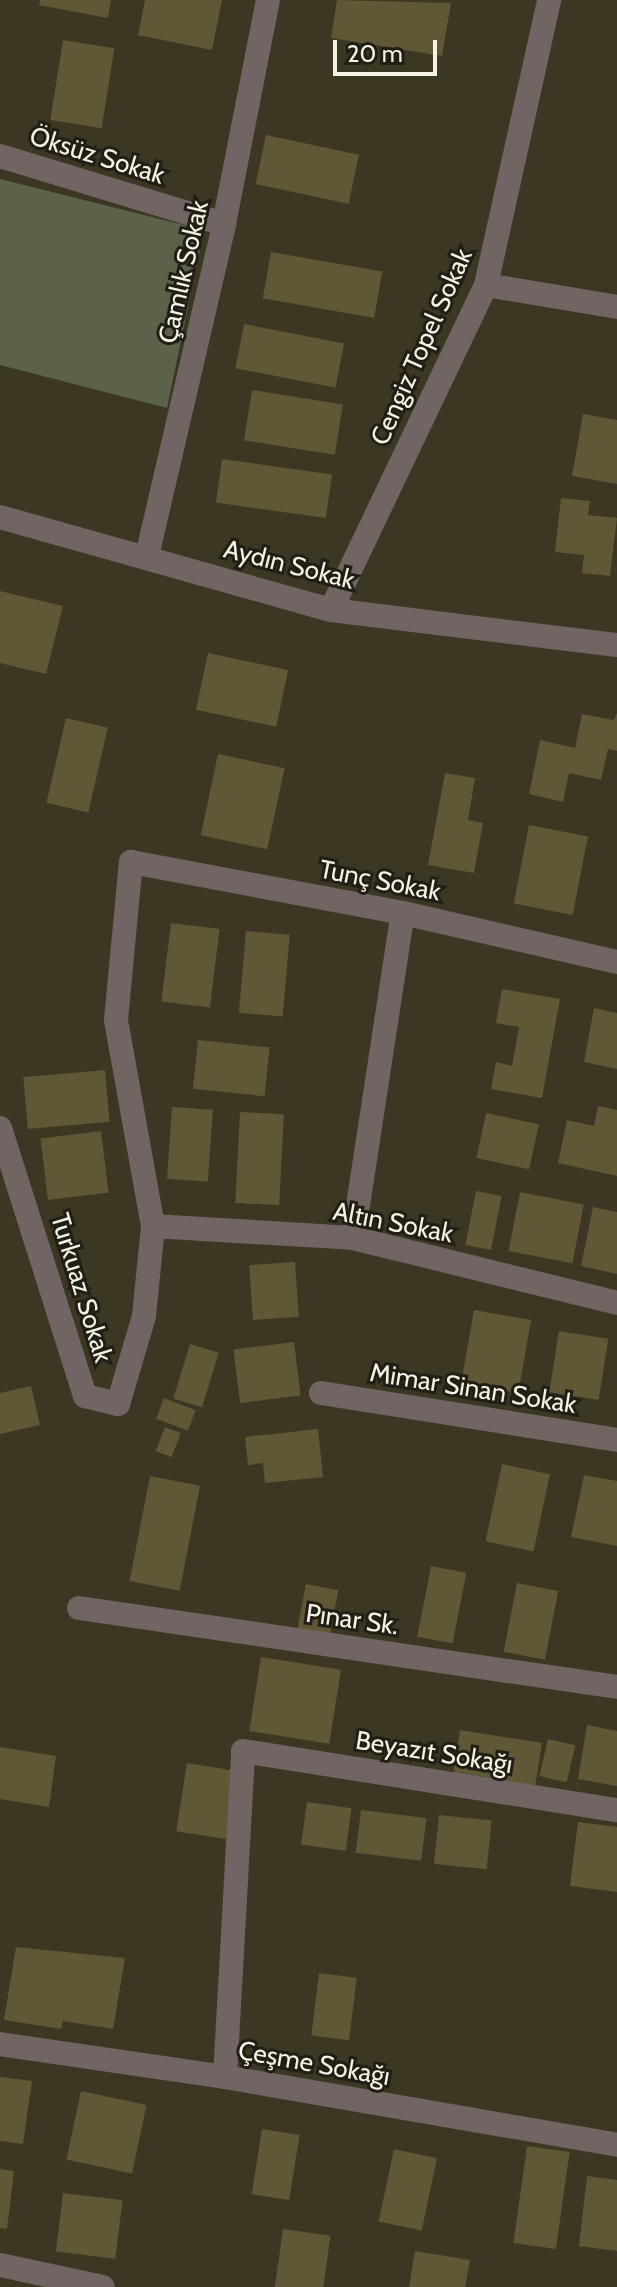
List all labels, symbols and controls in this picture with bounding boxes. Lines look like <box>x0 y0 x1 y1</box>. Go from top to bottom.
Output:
scale bar <box>337 24 441 74</box>
text: 20 m <box>347 39 403 68</box>
street label: Öksüz Sokak <box>26 121 168 191</box>
street label: Çamlık Sokak <box>152 198 216 346</box>
street label: Cengiz Topel Sokak <box>365 244 479 450</box>
street label: Aydın Sokak <box>221 534 357 596</box>
street label: Tunç Sokak <box>317 854 443 908</box>
street label: Altın Sokak <box>330 1196 456 1250</box>
street label: Turkuaz Sokak <box>44 1210 118 1366</box>
street label: Mimar Sinan Sokak <box>367 1357 579 1421</box>
street label: Pınar Sk. <box>304 1598 400 1642</box>
street label: Beyazıt Sokağı <box>353 1725 515 1781</box>
street label: Çeşme Sokağı <box>236 2035 392 2093</box>

